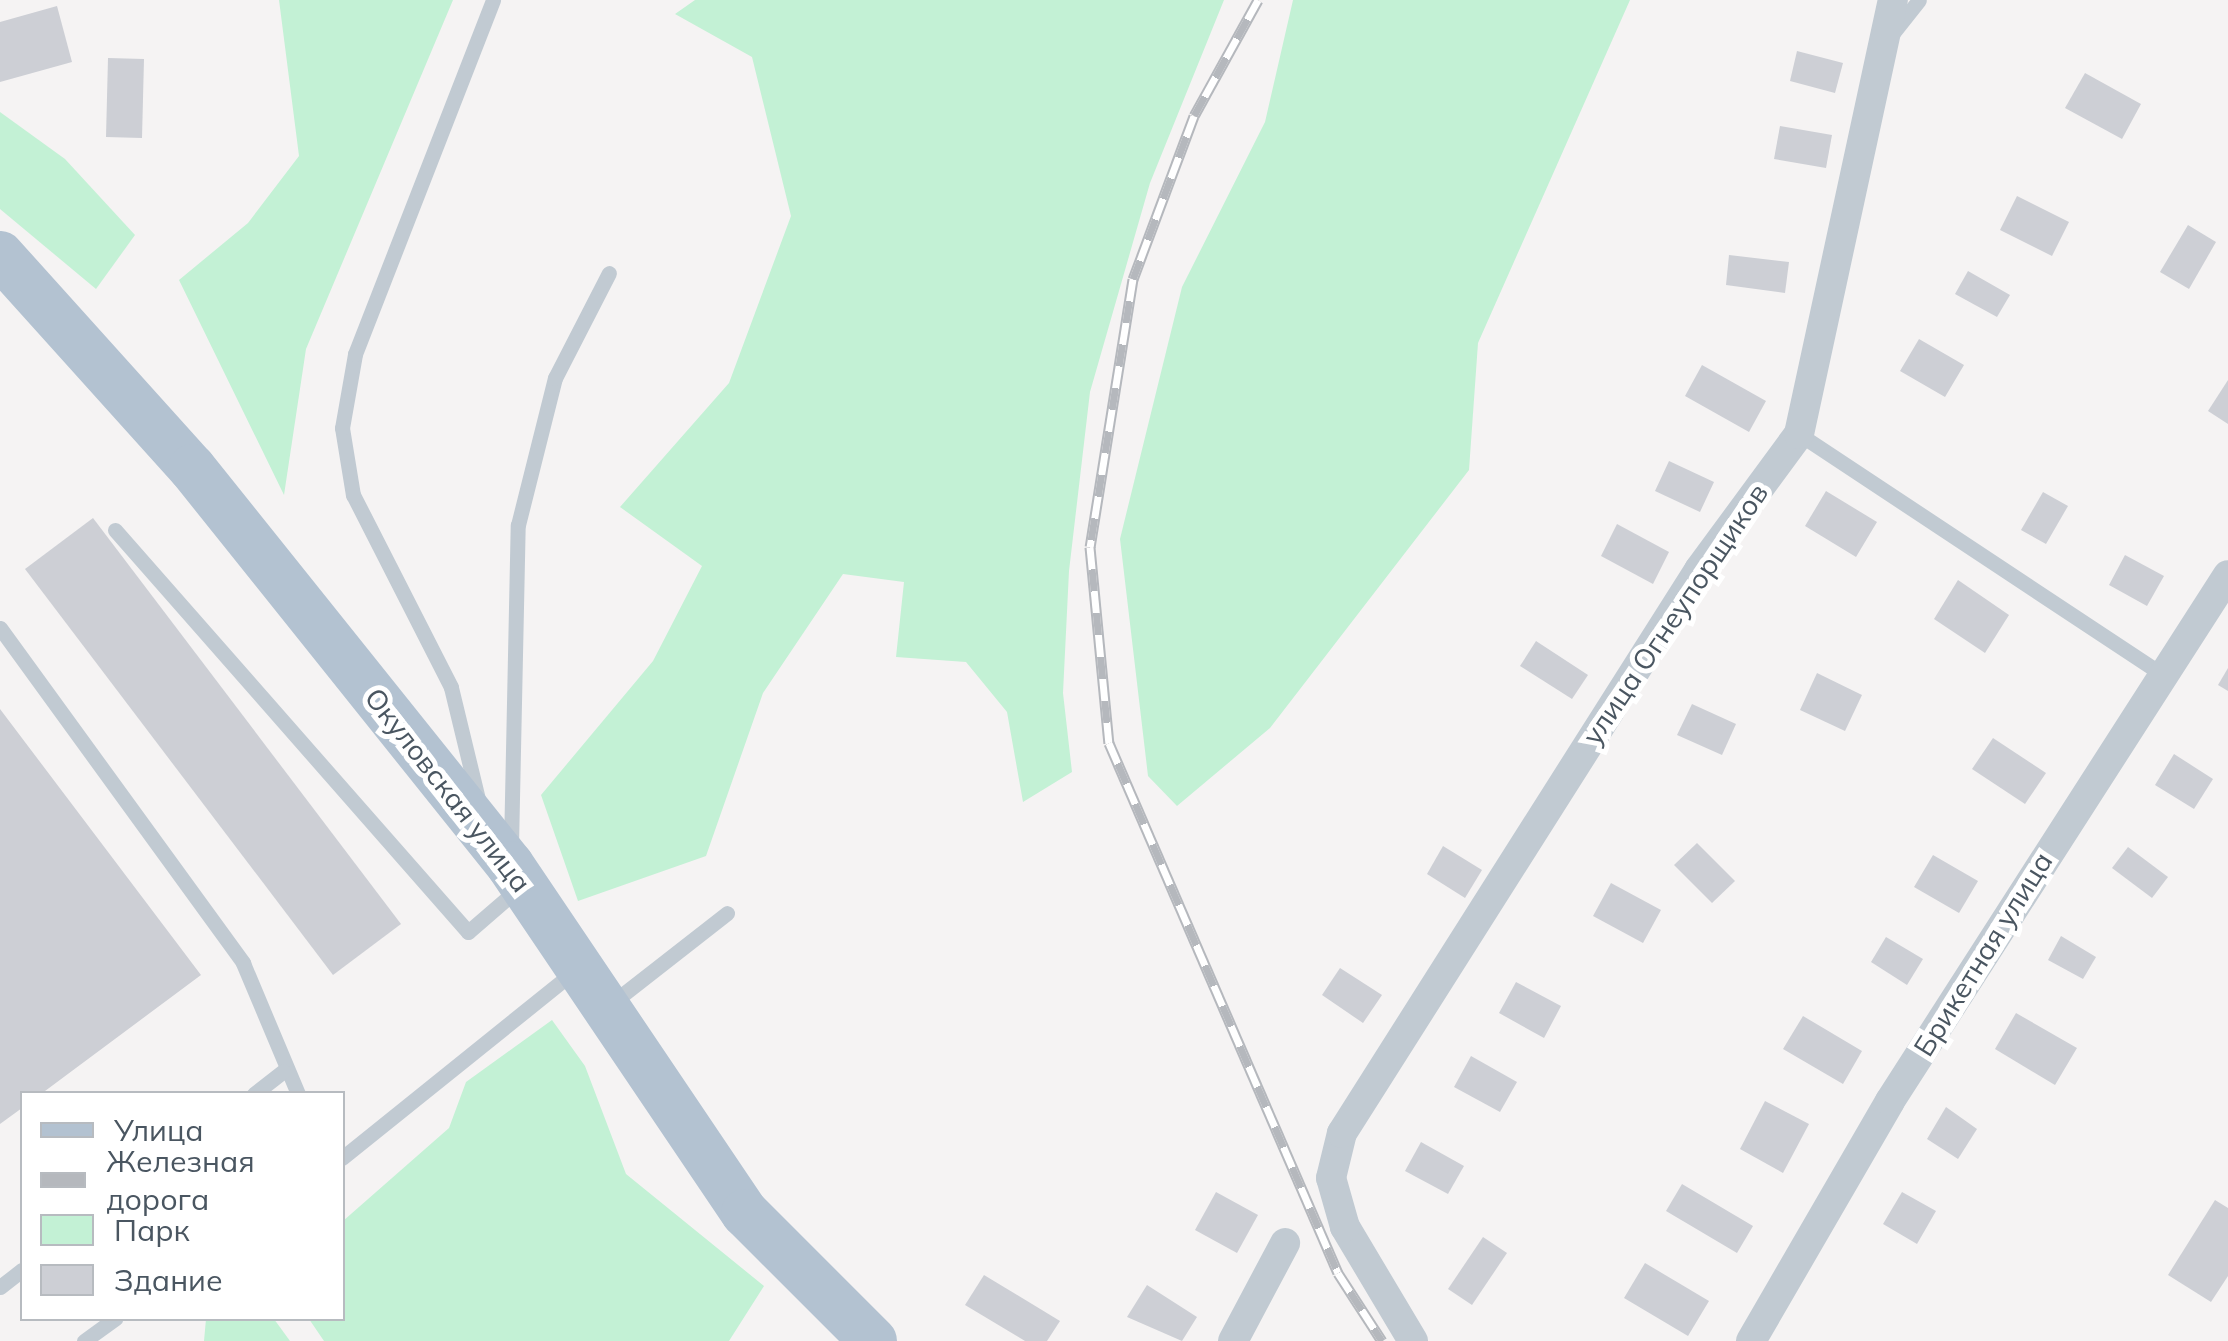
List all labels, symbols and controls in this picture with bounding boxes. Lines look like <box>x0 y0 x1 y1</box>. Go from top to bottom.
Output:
street label: улица Огнеупорщиков <box>1575 477 1775 751</box>
street label: Окуловская улица <box>358 681 538 899</box>
street label: Брикетная улица <box>1907 846 2059 1062</box>
legend <box>20 1091 345 1321</box>
text: Улица <box>114 1111 204 1149</box>
text: Железная дорога <box>106 1142 255 1218</box>
text: Парк <box>114 1211 190 1249</box>
text: Здание <box>114 1261 223 1299</box>

